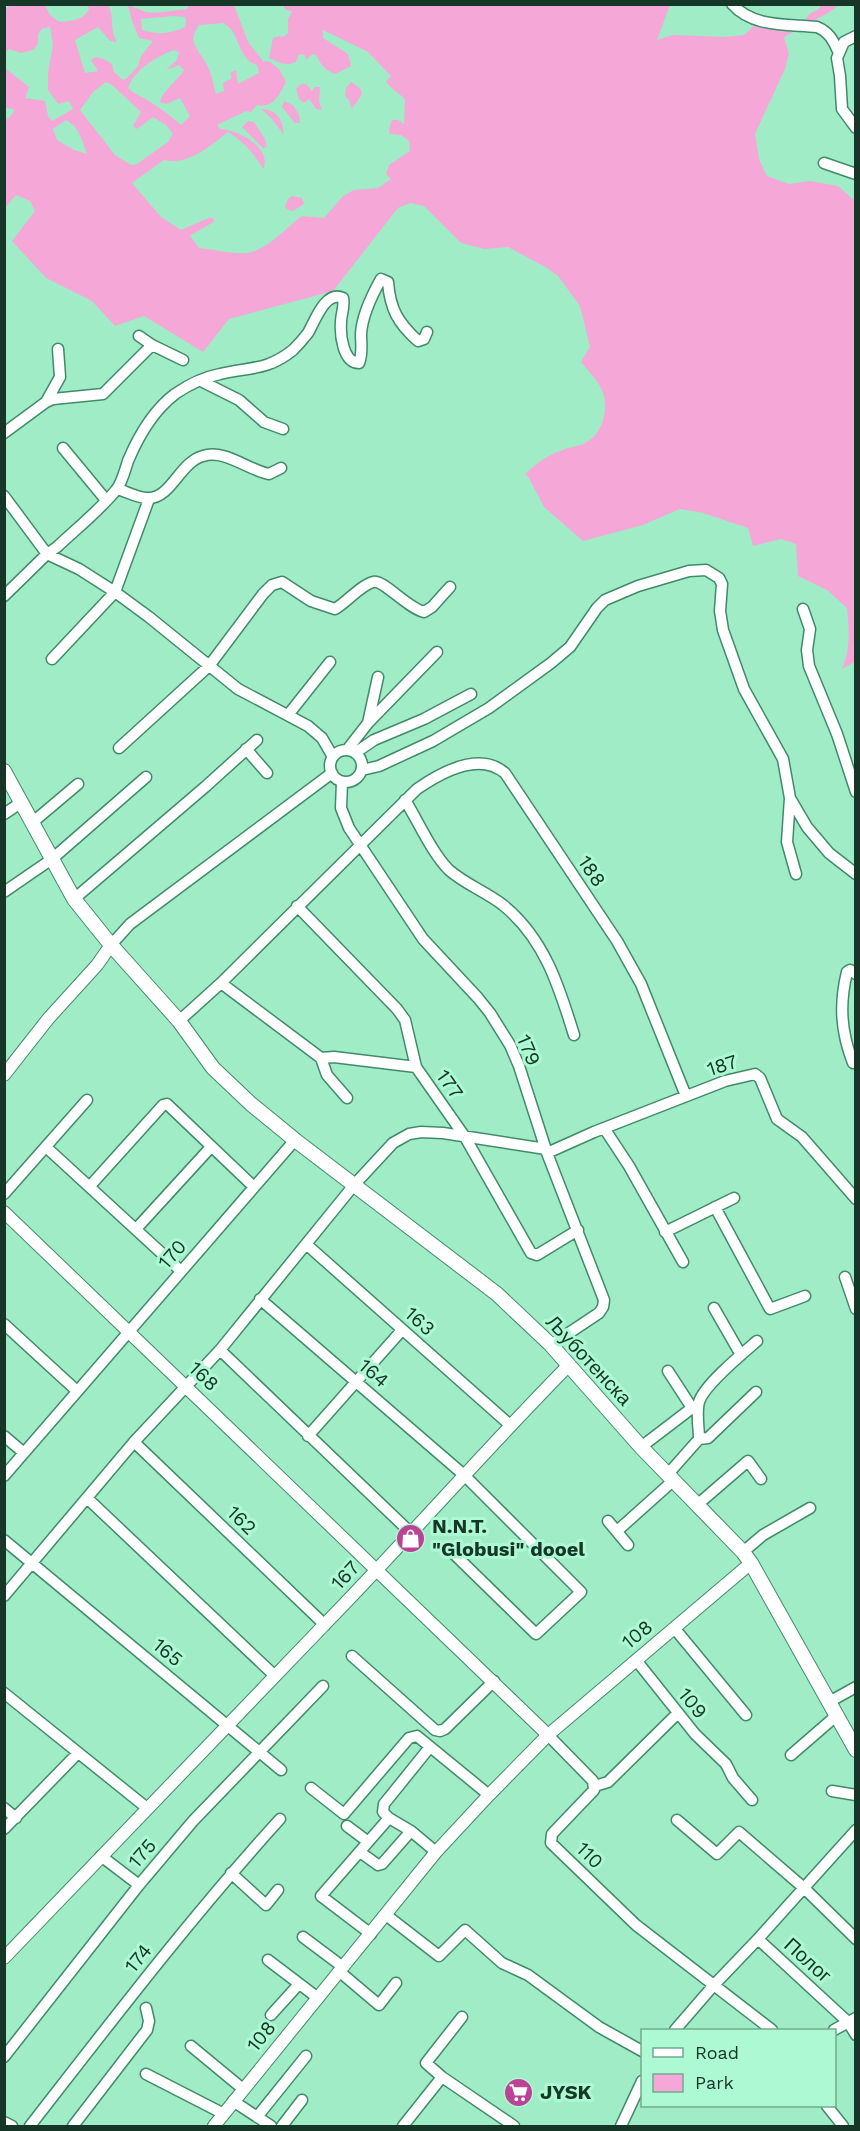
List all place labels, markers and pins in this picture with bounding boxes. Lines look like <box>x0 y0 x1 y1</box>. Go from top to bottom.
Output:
place label: N.N.T. "Globusi" dooel <box>432 1514 585 1561</box>
shop icon: N.N.T. "Globusi" dooel <box>395 1522 427 1554</box>
supermarket icon: JYSK <box>503 2076 535 2108</box>
place label: JYSK <box>540 2080 592 2104</box>

